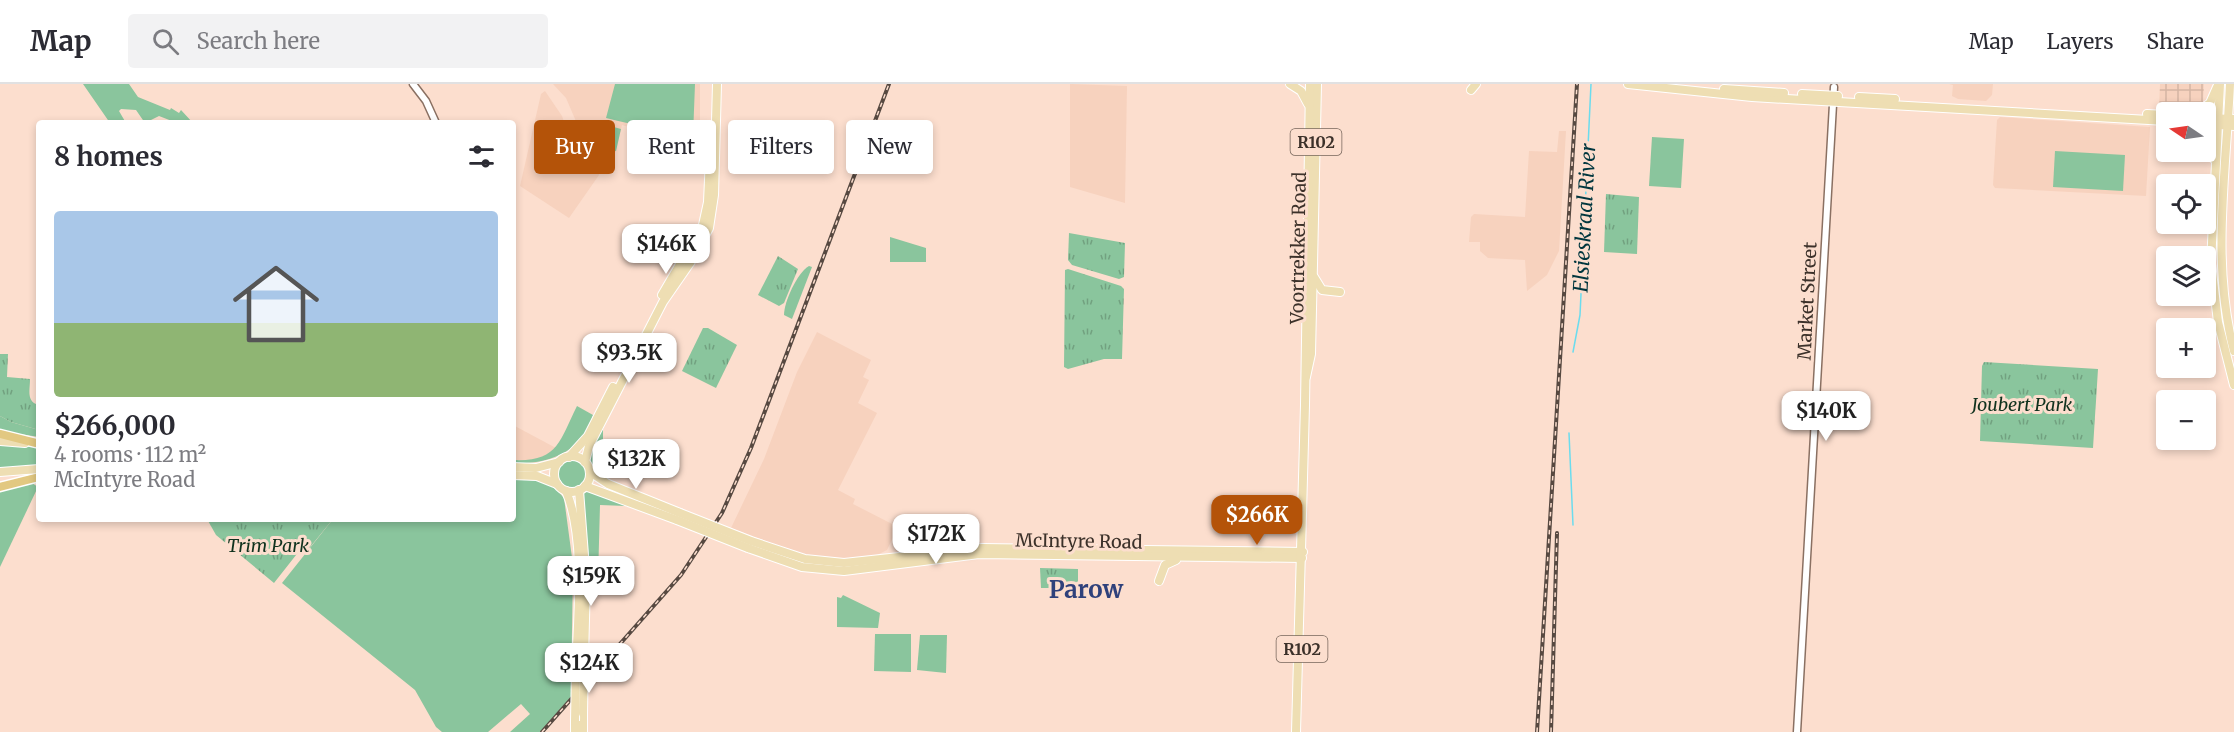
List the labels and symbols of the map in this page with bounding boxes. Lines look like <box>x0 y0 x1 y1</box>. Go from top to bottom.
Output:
north arrow <box>2156 102 2216 162</box>
road number: R102 <box>1290 129 1342 155</box>
water label: Elsieskraal River <box>1568 142 1600 293</box>
street label: Voortrekker Road <box>1285 171 1311 325</box>
pin: $146K <box>624 224 708 275</box>
street label: Market Street <box>1792 241 1822 361</box>
pin: $93.5K <box>580 333 678 384</box>
pin: $140K <box>1784 391 1868 442</box>
park label: Joubert Park <box>1970 393 2073 416</box>
pin: $132K <box>594 439 678 490</box>
pin: $266K <box>1215 495 1299 546</box>
pin: $172K <box>894 514 978 565</box>
street label: McIntyre Road <box>1015 528 1143 554</box>
park label: Trim Park <box>227 534 309 557</box>
pin: $159K <box>549 556 633 607</box>
district label: Parow <box>1049 574 1124 605</box>
road number: R102 <box>1276 636 1328 662</box>
pin: $124K <box>547 643 631 694</box>

